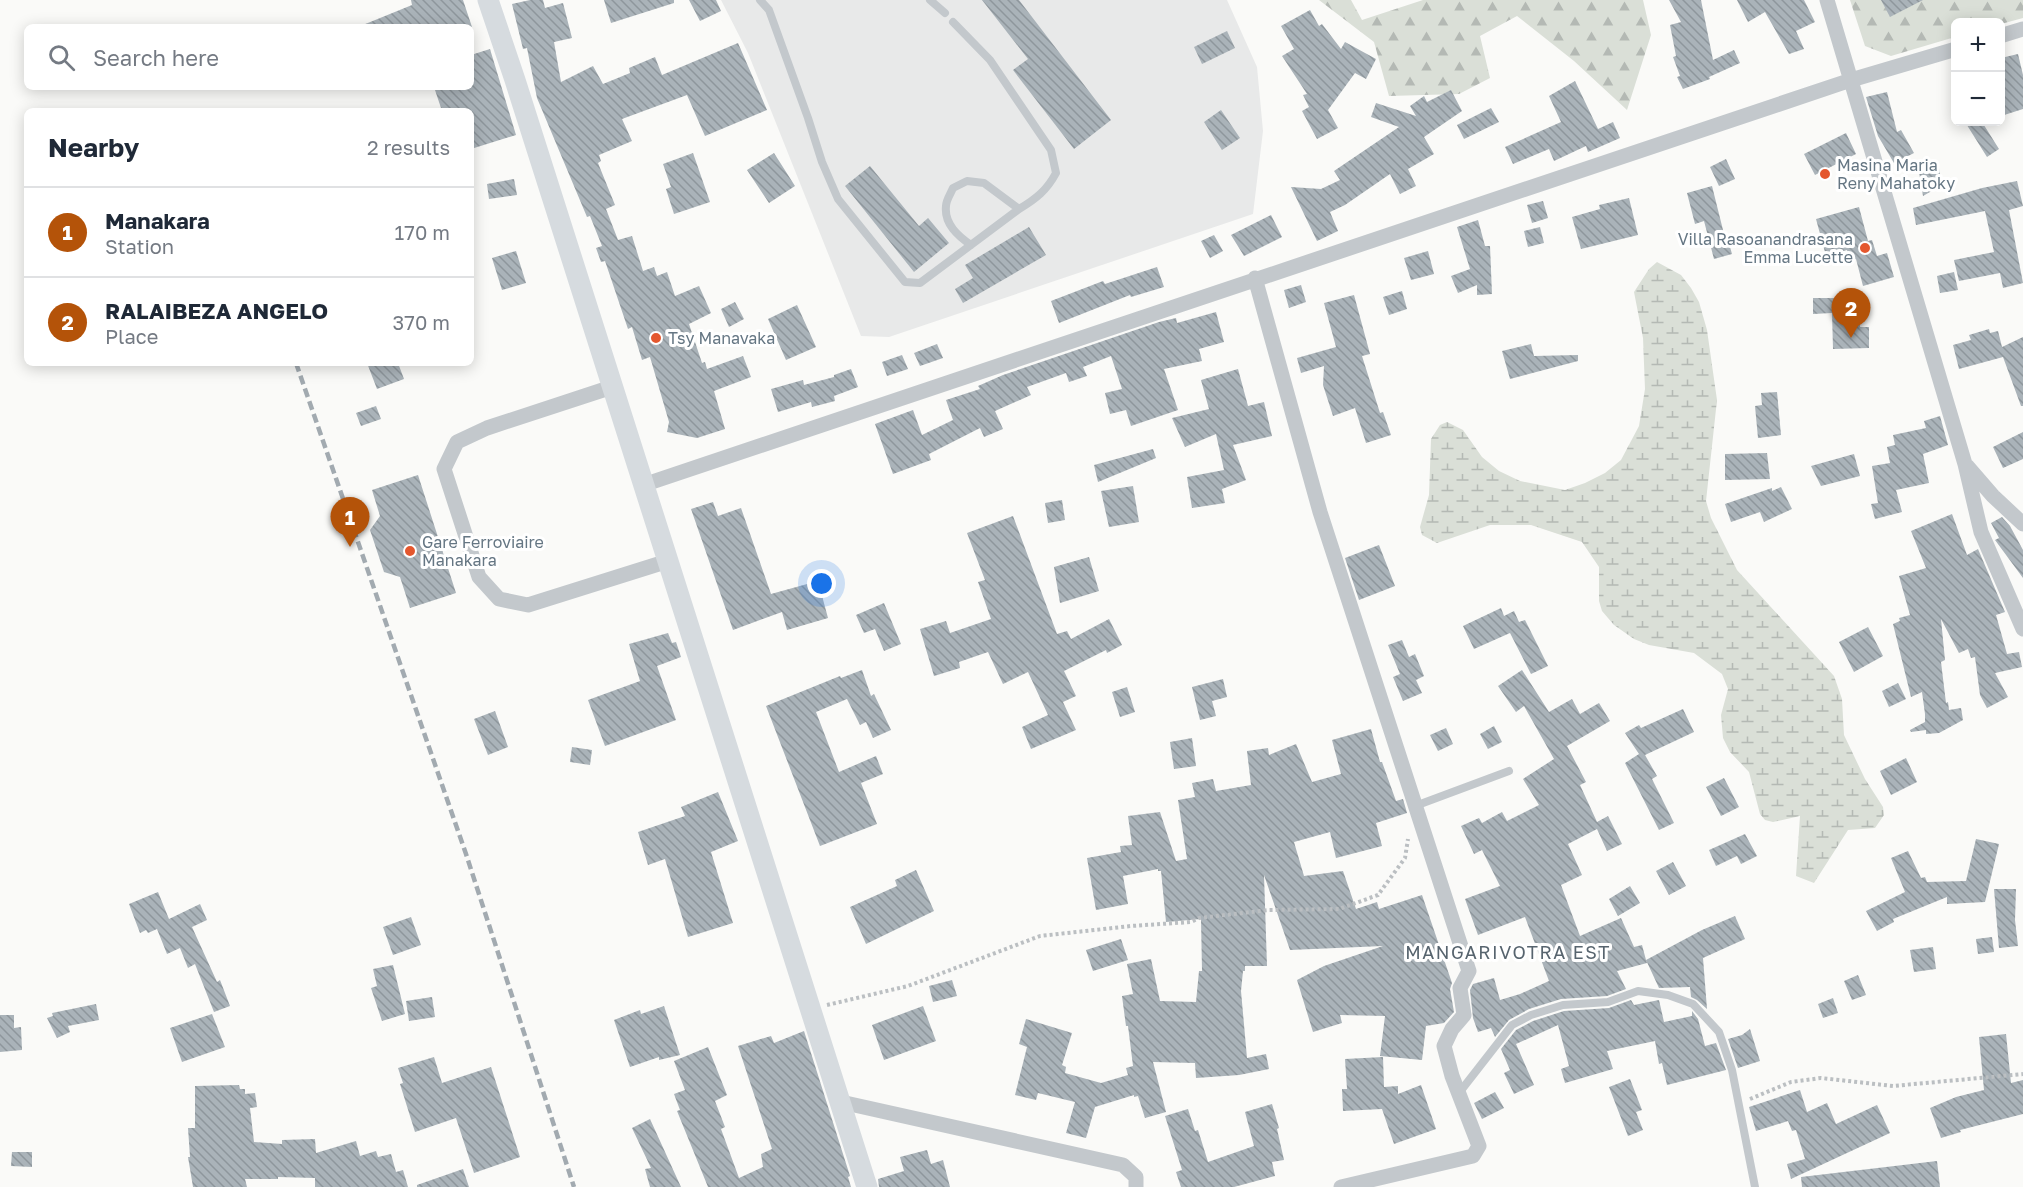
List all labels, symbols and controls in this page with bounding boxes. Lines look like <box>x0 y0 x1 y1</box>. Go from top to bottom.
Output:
map controls <box>1951 18 2005 126</box>
button: + <box>1951 18 2005 72</box>
search box <box>24 24 474 90</box>
icon: search <box>45 41 78 74</box>
text: Search here <box>93 44 219 71</box>
button: − <box>1951 72 2005 126</box>
text: Nearby <box>48 132 139 163</box>
text: 2 results <box>367 135 450 159</box>
place label: Masina Maria Reny Mahatoky <box>1837 155 1955 193</box>
marker: Masina Maria Reny Mahatoky <box>1818 167 1832 181</box>
text: Manakara <box>105 207 210 234</box>
text: 1 <box>62 220 73 244</box>
text: 170 m <box>395 220 450 244</box>
place label: Villa Rasoanandrasana Emma Lucette <box>1678 229 1853 267</box>
text: Station <box>105 234 174 258</box>
marker: Villa Rasoanandrasana Emma Lucette <box>1858 241 1872 255</box>
pin: 2 <box>1832 288 1870 338</box>
text: RALAIBEZA ANGELO <box>105 297 328 324</box>
text: 2 <box>61 310 74 334</box>
text: 370 m <box>393 310 450 334</box>
text: Place <box>105 324 158 348</box>
place label: Tsy Manavaka <box>668 328 775 348</box>
marker: Tsy Manavaka <box>649 331 663 345</box>
pin: 1 <box>330 498 370 547</box>
place label: Gare Ferroviaire Manakara <box>422 532 544 570</box>
marker: Gare Ferroviaire Manakara <box>403 544 417 558</box>
your location <box>807 569 836 598</box>
district label: MANGARIVOTRA EST <box>1405 941 1611 963</box>

